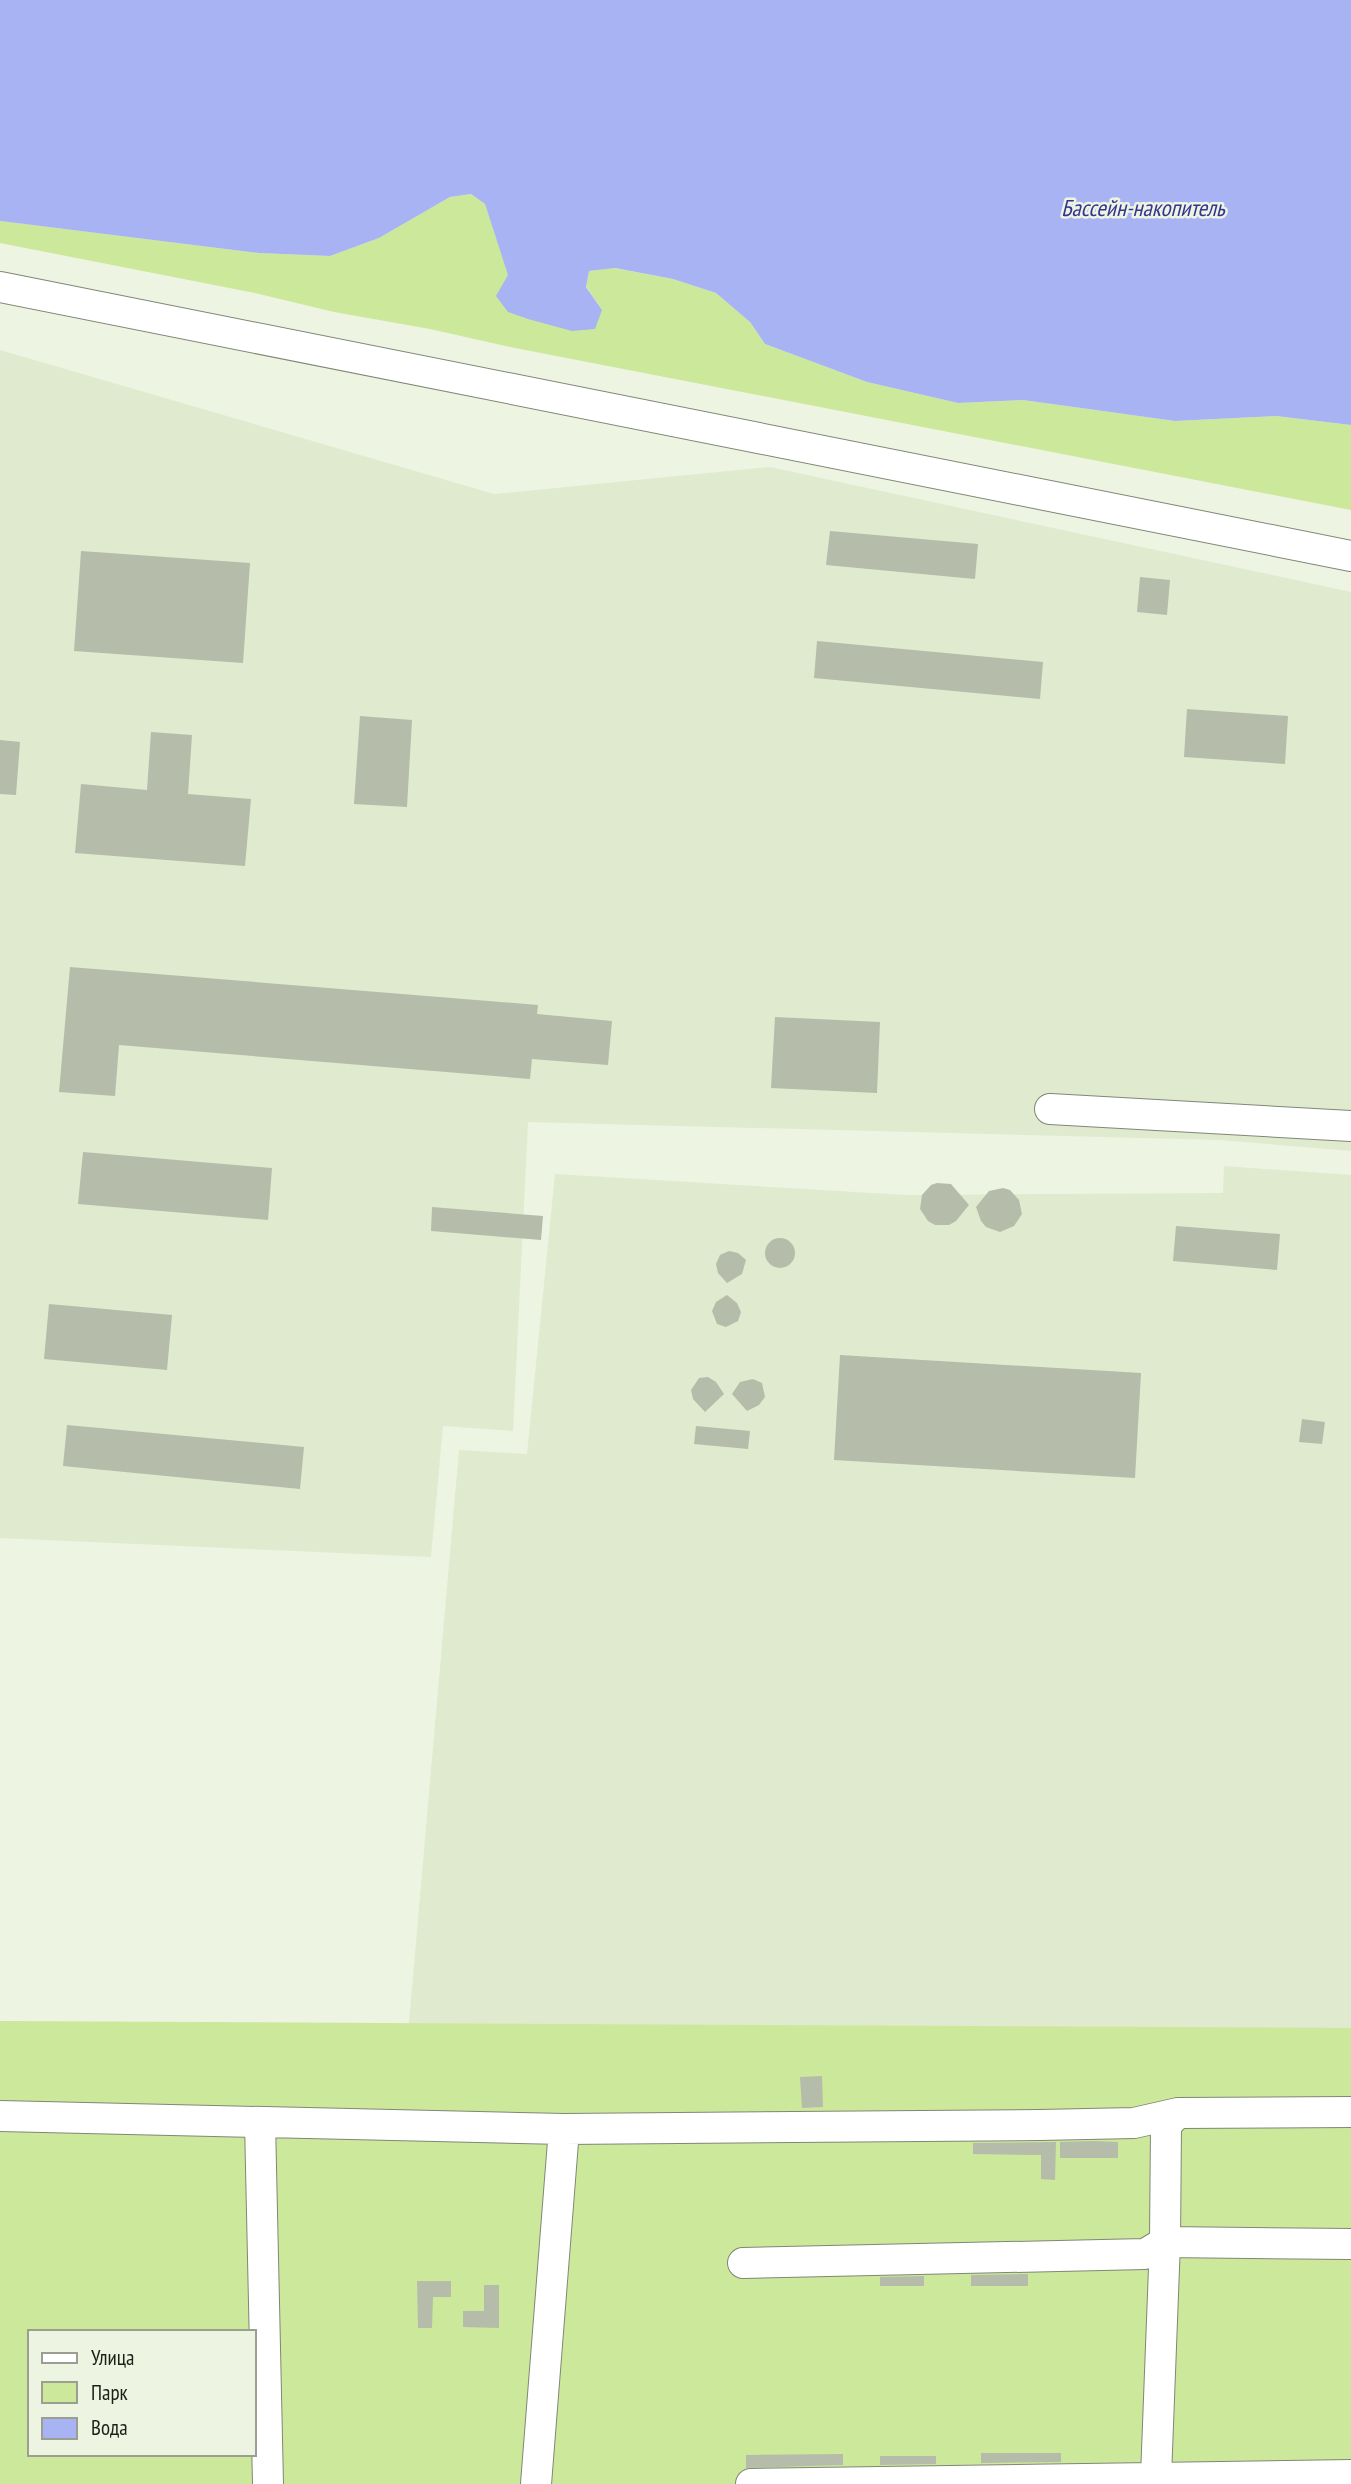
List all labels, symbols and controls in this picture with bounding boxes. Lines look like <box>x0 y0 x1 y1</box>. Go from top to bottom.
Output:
water label: Бассейн-накопитель <box>1061 193 1226 222</box>
legend <box>28 2330 256 2456</box>
text: Улица <box>91 2344 134 2371</box>
text: Парк <box>91 2379 128 2406</box>
text: Вода <box>91 2414 128 2441</box>

